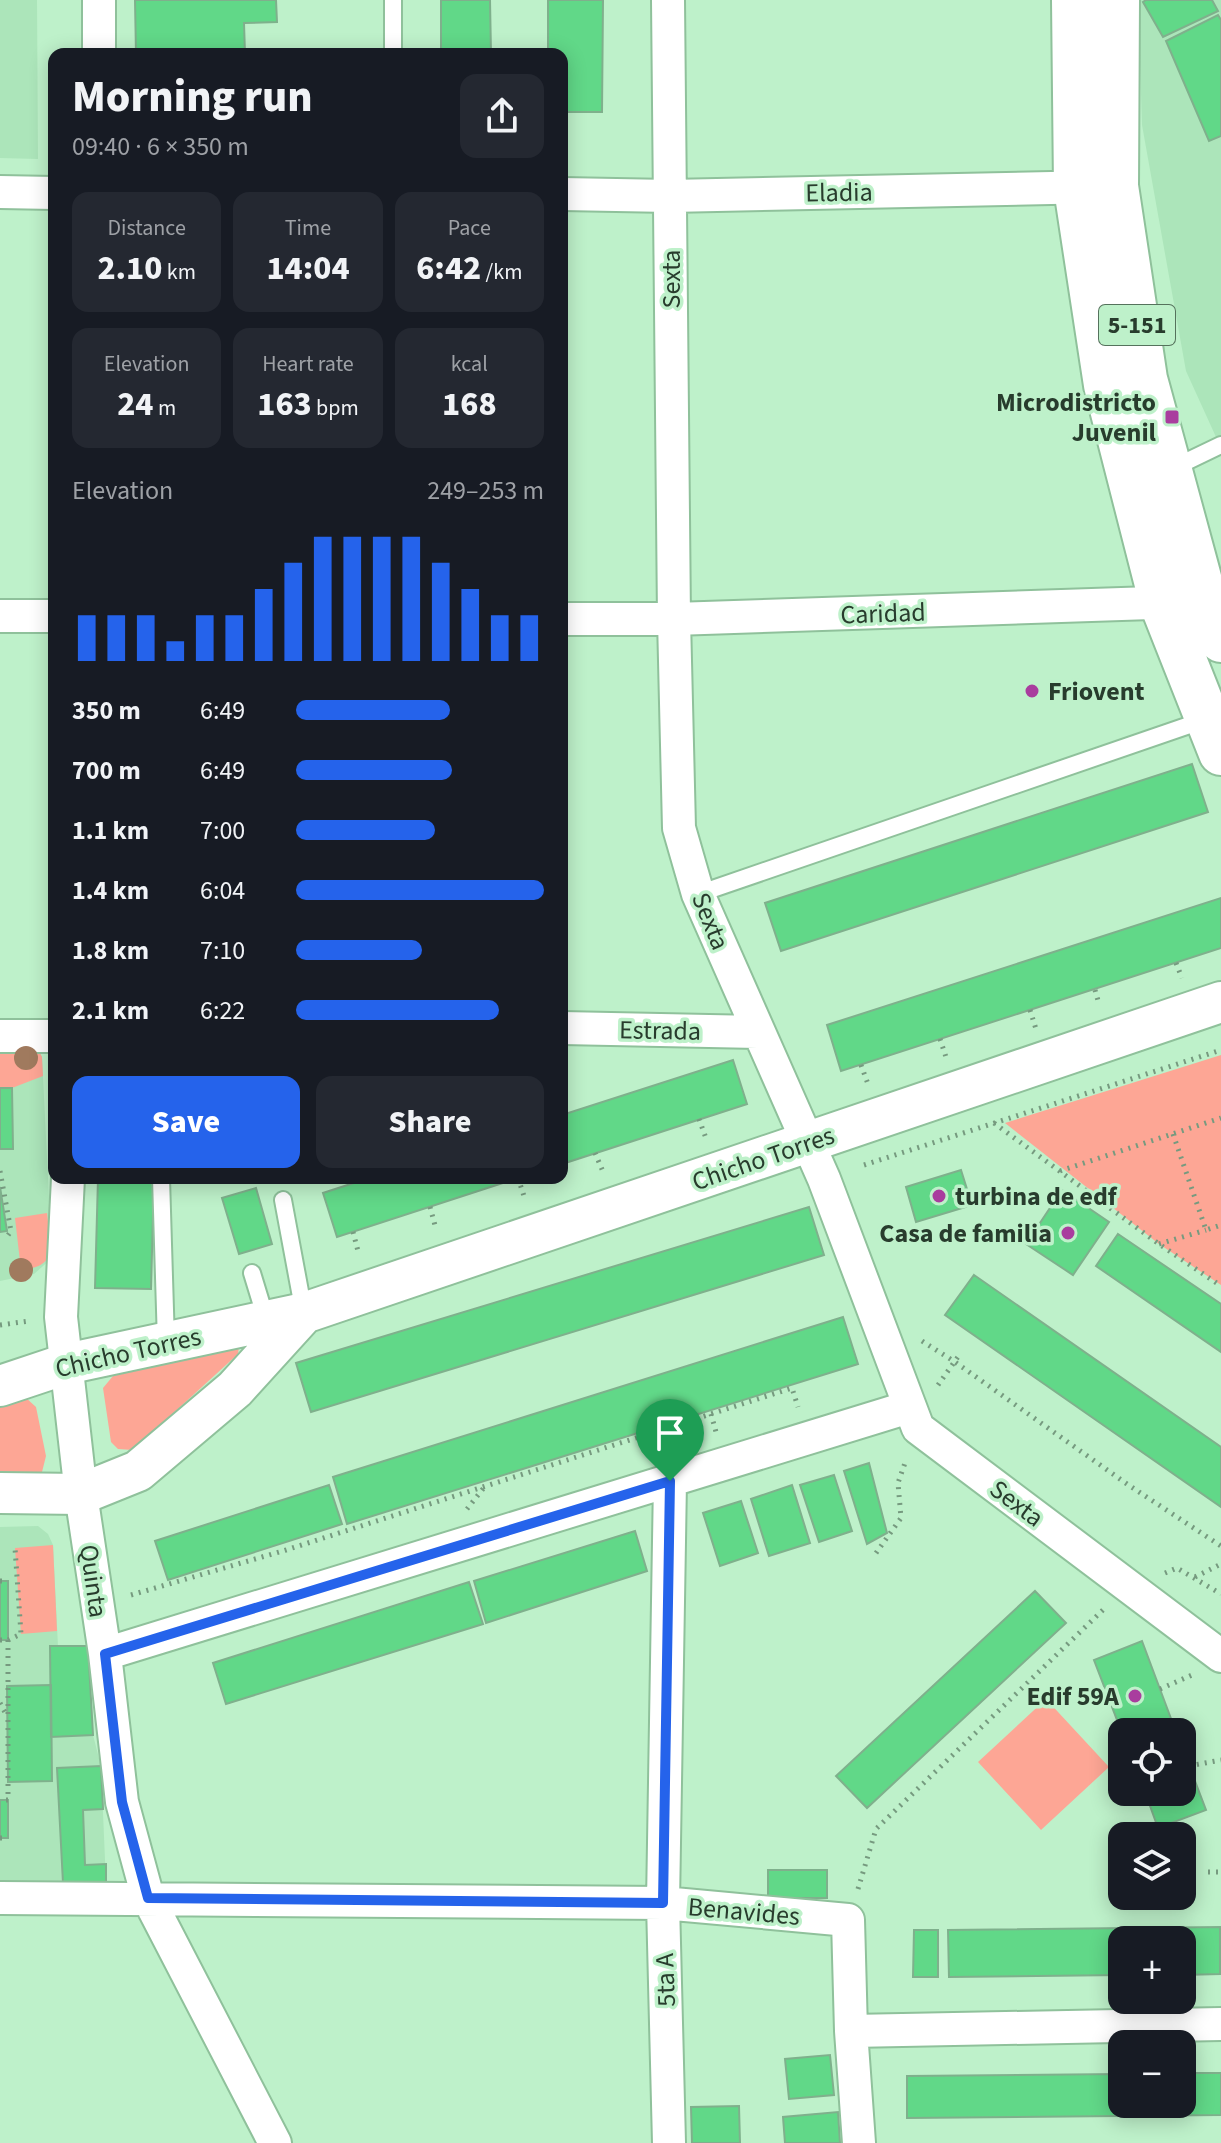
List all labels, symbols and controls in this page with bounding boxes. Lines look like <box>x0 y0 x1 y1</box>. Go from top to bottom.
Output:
text: Morning run <box>72 66 313 129</box>
button: share <box>460 74 544 158</box>
text: 09:40 · 6 × 350 m <box>72 128 249 165</box>
street label: Eladia <box>805 173 873 212</box>
text: Distance <box>108 212 186 244</box>
text: Time <box>285 212 331 244</box>
text: Pace <box>448 212 491 244</box>
text: 2.10 <box>97 244 162 293</box>
text: 14:04 <box>266 244 350 293</box>
text: 6:42 <box>416 244 481 293</box>
street label: Sexta <box>653 250 690 308</box>
text: km <box>162 256 196 288</box>
text: /km <box>481 256 522 288</box>
road number: 5-151 <box>1099 305 1175 345</box>
text: Elevation <box>104 348 190 380</box>
text: Heart rate <box>262 348 354 380</box>
text: kcal <box>451 348 488 380</box>
text: 24 <box>117 380 154 429</box>
text: 163 <box>257 380 312 429</box>
text: 168 <box>442 380 497 429</box>
place label: Microdistricto Juvenil <box>996 384 1157 451</box>
text: m <box>154 392 176 424</box>
text: bpm <box>312 392 359 424</box>
marker: Microdistricto Juvenil <box>1163 408 1181 426</box>
text: Elevation <box>72 472 173 509</box>
text: 249–253 m <box>427 472 544 509</box>
street label: Caridad <box>840 594 926 633</box>
place label: Friovent <box>1048 673 1145 710</box>
marker: Friovent <box>1023 682 1041 700</box>
text: 350 m <box>72 692 141 729</box>
text: 6:49 <box>200 692 245 729</box>
text: 700 m <box>72 752 141 789</box>
text: 6:49 <box>200 752 245 789</box>
text: 1.1 km <box>72 812 149 849</box>
text: 7:00 <box>200 812 245 849</box>
text: 1.4 km <box>72 872 149 909</box>
text: 6:04 <box>200 872 245 909</box>
street label: Sexta <box>682 887 739 955</box>
text: 1.8 km <box>72 932 149 969</box>
text: 7:10 <box>200 932 245 969</box>
text: 2.1 km <box>72 992 149 1029</box>
text: 6:22 <box>200 992 245 1029</box>
street label: Estrada <box>619 1011 701 1050</box>
button: Save <box>72 1076 300 1168</box>
button: Share <box>316 1076 544 1168</box>
street label: Chicho Torres <box>687 1117 840 1200</box>
place label: turbina de edf <box>955 1178 1118 1215</box>
marker: turbina de edf <box>930 1187 948 1205</box>
place label: Casa de familia <box>879 1215 1052 1252</box>
marker: Casa de familia <box>1059 1224 1077 1242</box>
street label: Chicho Torres <box>52 1318 205 1387</box>
pin <box>636 1399 704 1481</box>
icon: arrive <box>648 1411 692 1455</box>
street label: Sexta <box>982 1471 1051 1536</box>
street label: Quinta <box>70 1542 117 1620</box>
place label: Edif 59A <box>1027 1678 1120 1715</box>
marker: Edif 59A <box>1126 1687 1144 1705</box>
map controls <box>1108 1718 1196 2118</box>
button: locate <box>1108 1718 1196 1806</box>
button: layers <box>1108 1822 1196 1910</box>
street label: Benavides <box>686 1888 802 1935</box>
button: + <box>1108 1926 1196 2014</box>
street label: 5ta A <box>646 1952 685 2007</box>
button: − <box>1108 2030 1196 2118</box>

